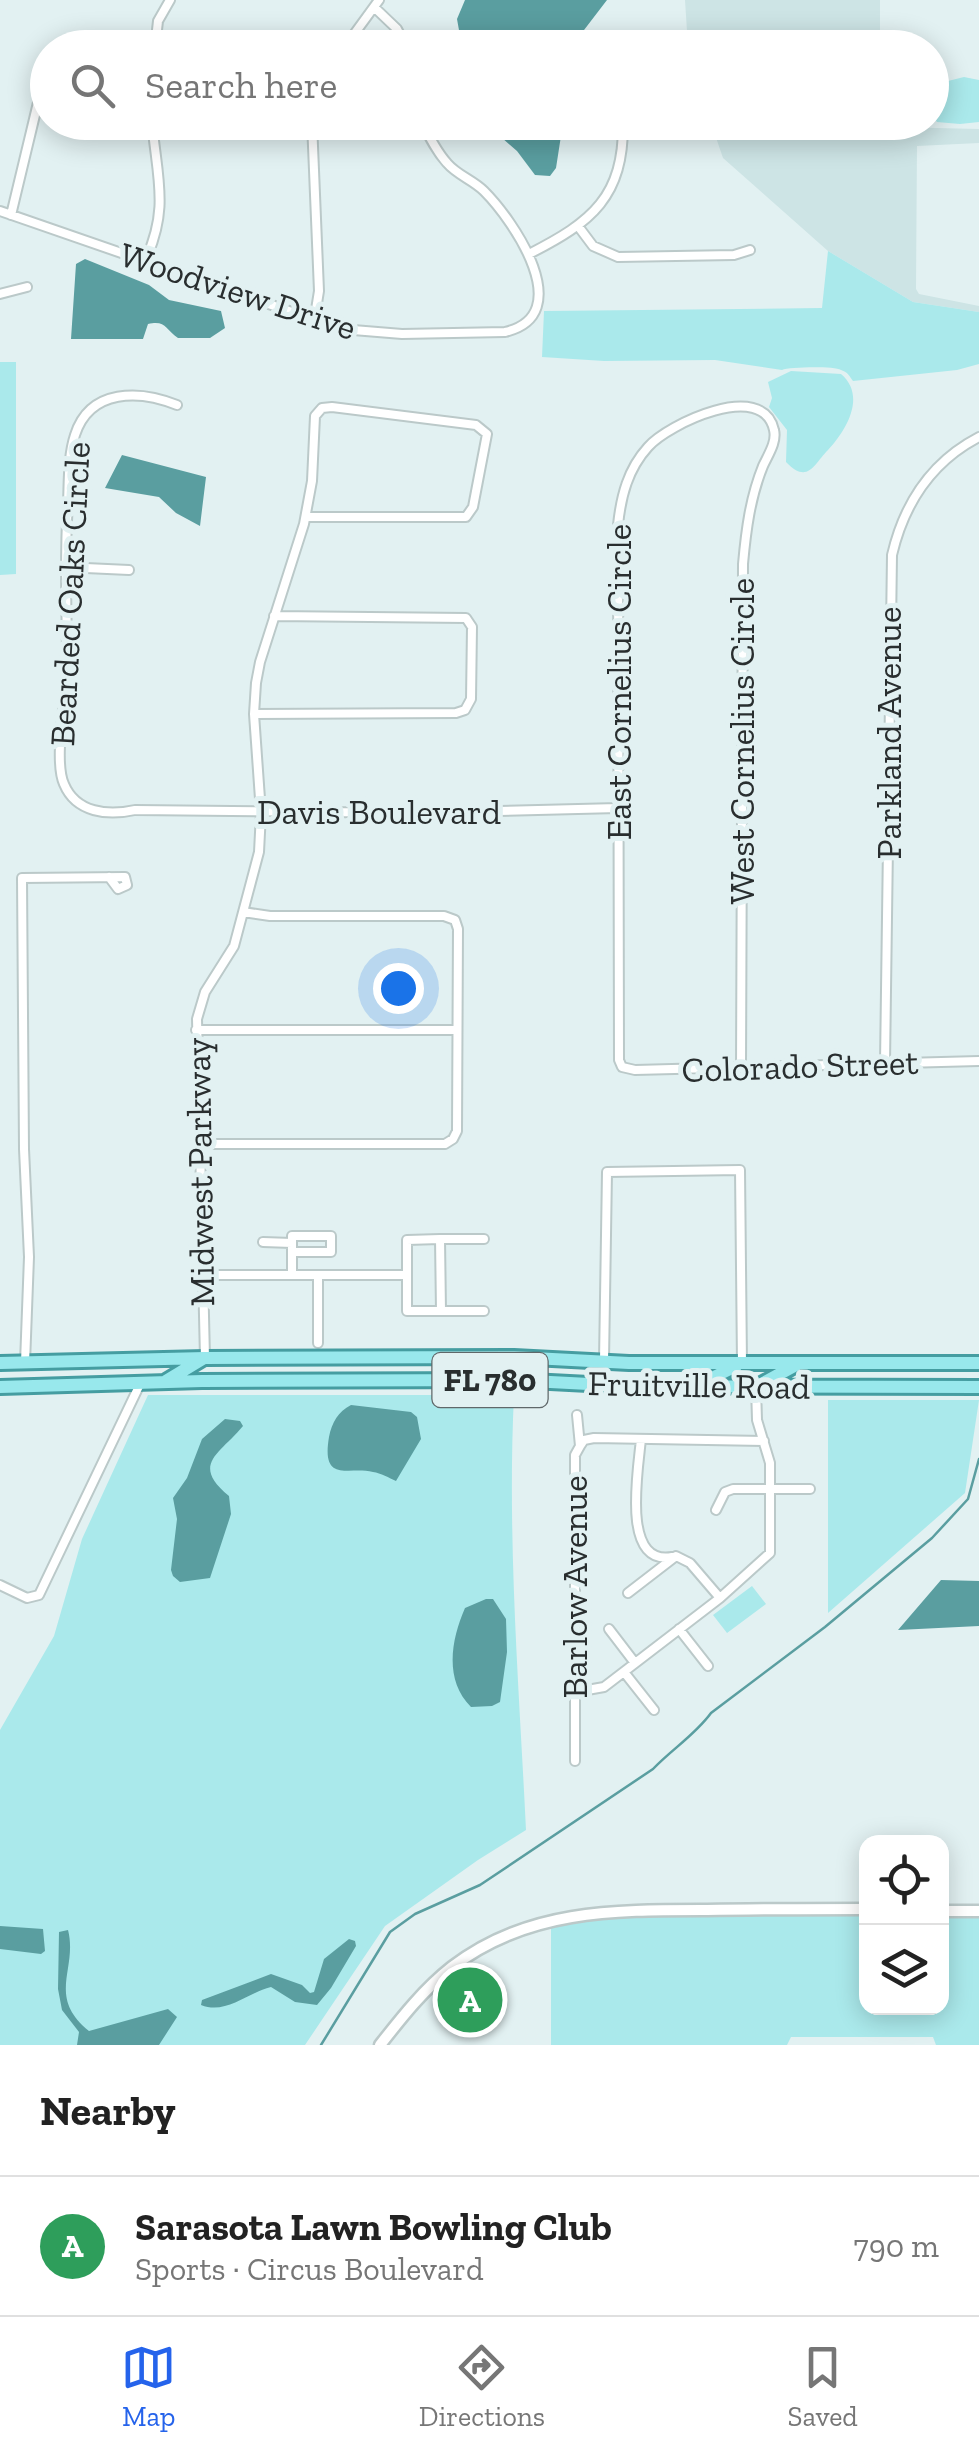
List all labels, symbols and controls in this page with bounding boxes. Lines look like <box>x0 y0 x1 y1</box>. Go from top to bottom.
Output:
search box <box>30 30 949 140</box>
icon: search <box>65 58 120 113</box>
text: Search here <box>145 62 337 108</box>
street label: Woodview Drive <box>115 233 361 349</box>
street label: Bearded Oaks Circle <box>41 441 99 747</box>
street label: East Cornelius Circle <box>598 524 640 840</box>
street label: West Cornelius Circle <box>721 578 763 904</box>
street label: Parkland Avenue <box>868 607 910 859</box>
street label: Davis Boulevard <box>257 791 501 833</box>
your location <box>373 963 424 1014</box>
street label: Midwest Parkway <box>177 1037 223 1307</box>
street label: Colorado Street <box>681 1041 919 1091</box>
road number: FL 780 <box>432 1353 548 1407</box>
street label: Fruitville Road <box>587 1362 811 1408</box>
street label: Barlow Avenue <box>554 1475 596 1699</box>
map controls <box>859 1835 949 2015</box>
button: locate <box>859 1835 949 1925</box>
button: layers <box>859 1925 949 2015</box>
pin: A <box>438 1962 502 2038</box>
text: Nearby <box>40 2085 176 2136</box>
text: Sarasota Lawn Bowling Club <box>135 2204 612 2250</box>
text: A <box>62 2227 83 2265</box>
text: 790 m <box>854 2227 939 2265</box>
text: Sports · Circus Boulevard <box>135 2250 483 2288</box>
tab: Map <box>121 2340 176 2433</box>
tab: Directions <box>419 2340 545 2433</box>
tab: Saved <box>788 2340 858 2433</box>

